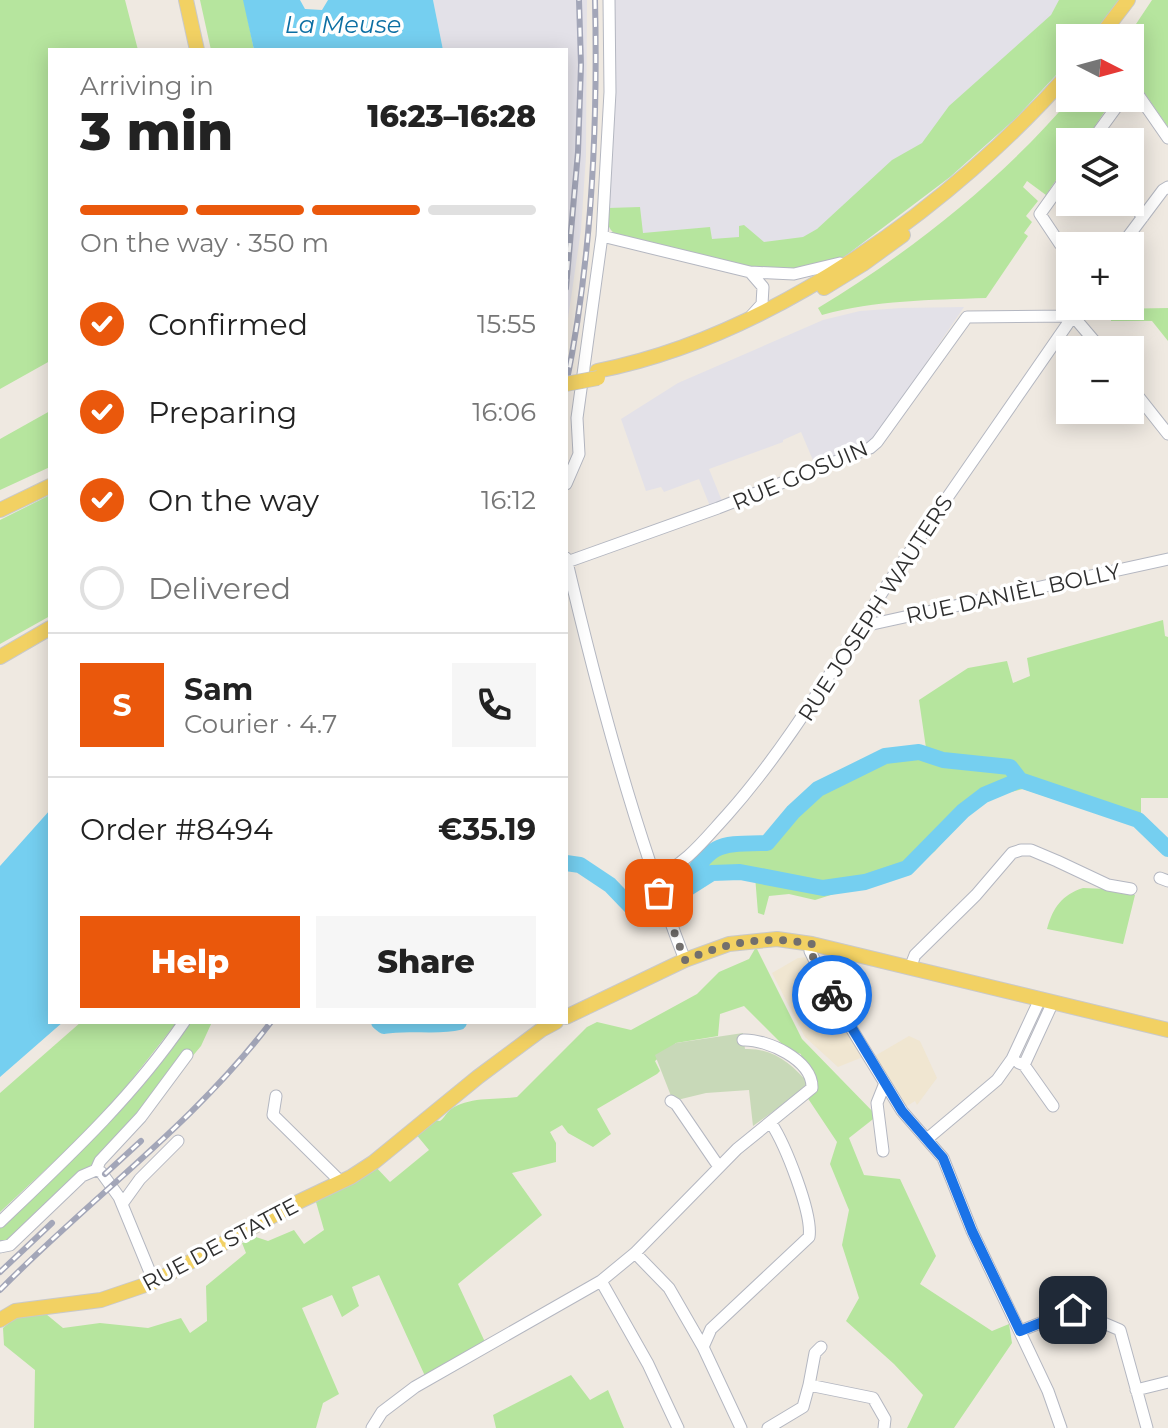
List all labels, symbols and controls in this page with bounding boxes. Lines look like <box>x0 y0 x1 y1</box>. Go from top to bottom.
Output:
water label: La Meuse <box>285 10 401 39</box>
north arrow <box>1056 24 1144 112</box>
map controls <box>1056 24 1144 424</box>
text: Arriving in <box>80 70 214 102</box>
text: 16:23–16:28 <box>367 98 536 135</box>
text: 3 min <box>80 100 233 163</box>
button: layers <box>1056 128 1144 216</box>
text: On the way · 350 m <box>80 227 329 259</box>
button: + <box>1056 232 1144 320</box>
icon: check <box>80 302 124 346</box>
text: Confirmed <box>148 306 308 343</box>
text: 15:55 <box>477 308 536 340</box>
button: − <box>1056 336 1144 424</box>
icon: check <box>80 390 124 434</box>
text: Preparing <box>148 394 297 431</box>
text: 16:06 <box>472 396 536 428</box>
street label: RUE GOSUIN <box>728 435 872 516</box>
icon: check <box>80 478 124 522</box>
text: On the way <box>148 482 319 519</box>
text: 16:12 <box>481 484 536 516</box>
street label: RUE JOSEPH WAUTERS <box>792 490 959 726</box>
street label: RUE DANIÈL BOLLY <box>903 558 1123 629</box>
text: Delivered <box>148 570 291 607</box>
button: phone <box>452 663 536 747</box>
text: Sam <box>184 671 253 708</box>
text: S <box>112 687 132 724</box>
text: Courier · 4.7 <box>184 708 337 740</box>
text: Order #8494 <box>80 811 273 848</box>
text: €35.19 <box>438 811 536 848</box>
pin <box>625 859 693 927</box>
icon: bag <box>637 871 681 915</box>
button: Help <box>80 916 300 1008</box>
button: Share <box>316 916 536 1008</box>
courier <box>792 955 872 1035</box>
icon: bike <box>810 973 854 1017</box>
street label: RUE DE STATTE <box>138 1192 303 1297</box>
pin <box>1039 1276 1107 1344</box>
icon: home <box>1051 1288 1095 1332</box>

